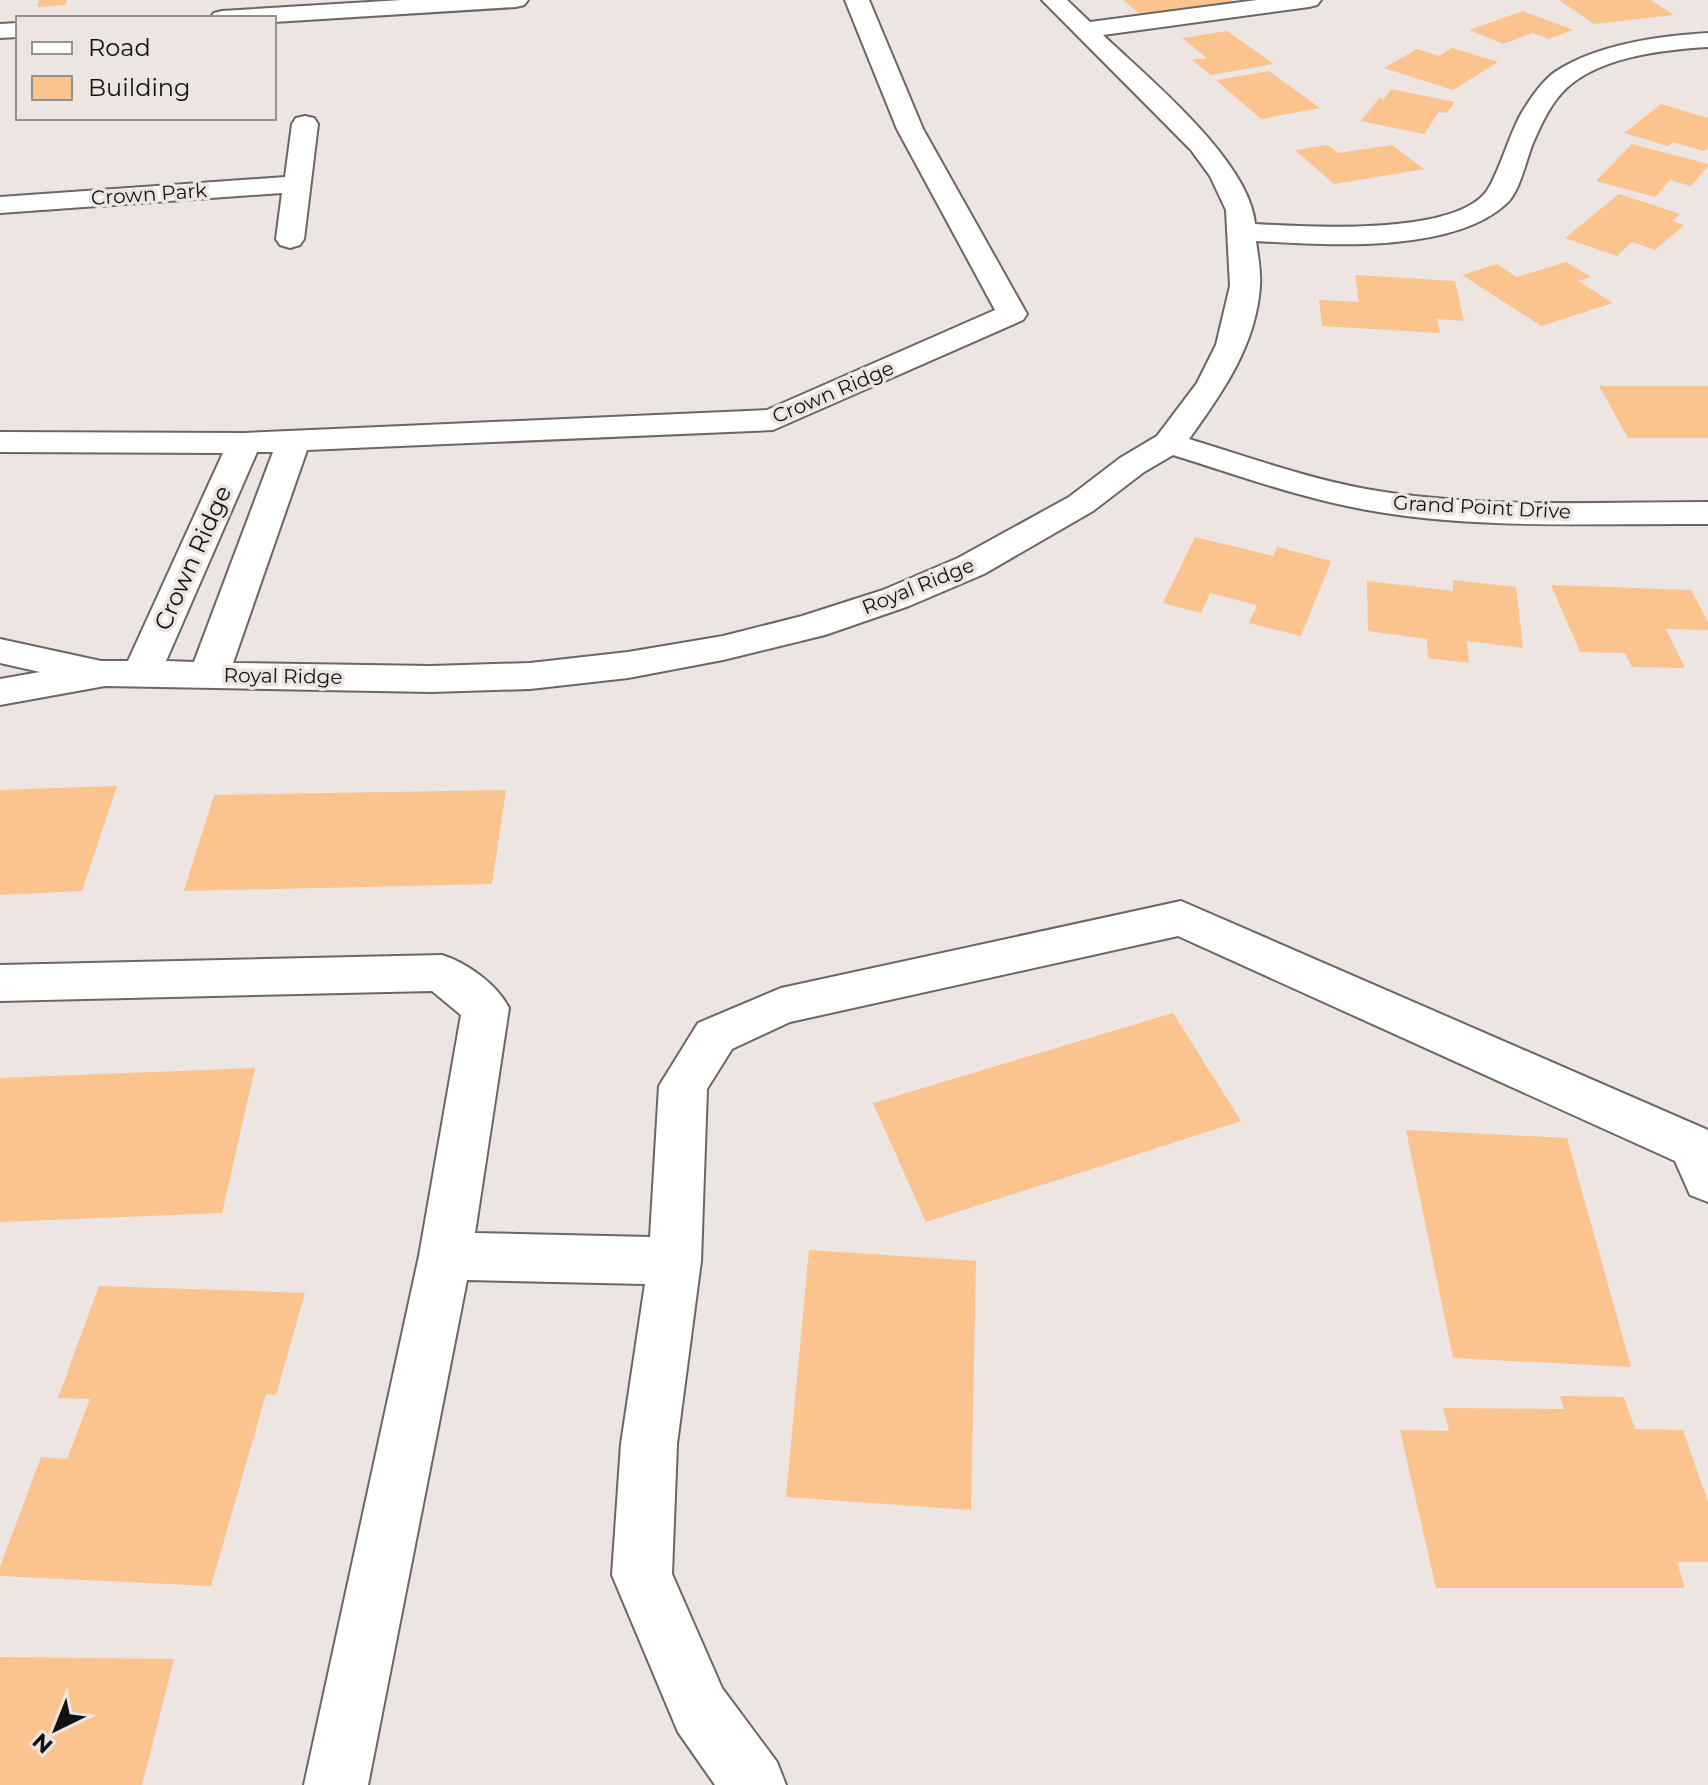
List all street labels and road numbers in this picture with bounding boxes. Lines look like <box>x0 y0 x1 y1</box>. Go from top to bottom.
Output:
street label: Crown Park <box>90 178 208 210</box>
street label: Crown Ridge <box>769 356 897 428</box>
street label: Crown Ridge <box>148 481 237 635</box>
street label: Grand Point Drive <box>1392 490 1572 524</box>
street label: Royal Ridge <box>858 553 978 619</box>
street label: Royal Ridge <box>223 663 343 689</box>

